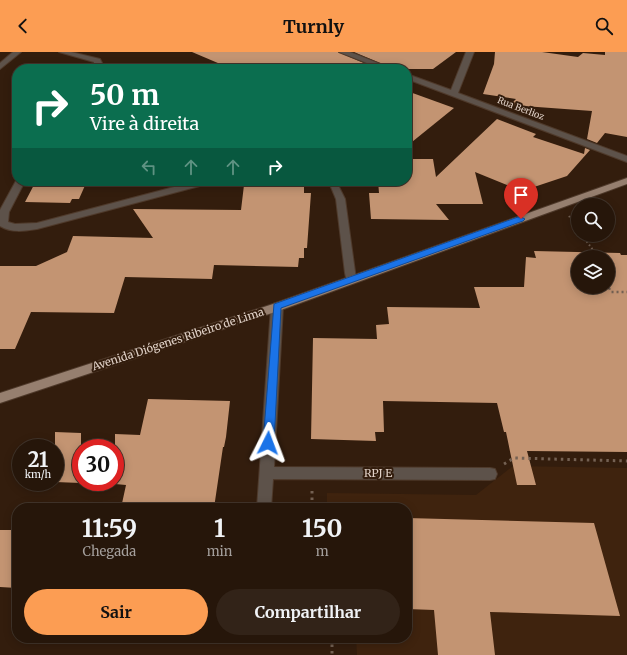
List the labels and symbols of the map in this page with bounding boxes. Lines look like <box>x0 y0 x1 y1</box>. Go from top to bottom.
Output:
street label: Rua Berlioz <box>496 94 546 122</box>
pin <box>504 178 538 219</box>
street label: Avenida Diógenes Ribeiro de Lima <box>89 305 266 374</box>
position arrow <box>247 422 289 464</box>
speed limit sign: 30 <box>72 439 124 491</box>
street label: RPJ E <box>364 466 392 480</box>

